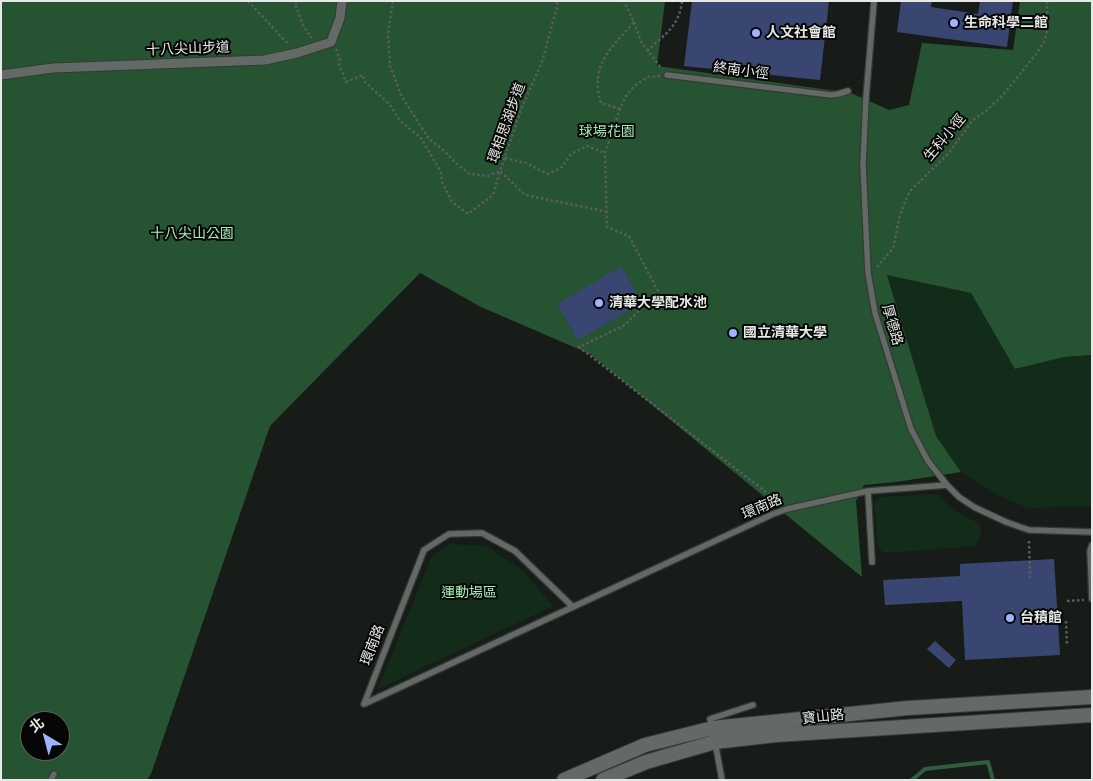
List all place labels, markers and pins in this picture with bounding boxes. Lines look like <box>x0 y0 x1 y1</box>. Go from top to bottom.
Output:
place label: 生命科學二館 <box>964 15 1048 31</box>
marker: 生命科學二館 <box>948 17 960 29</box>
place label: 人文社會館 <box>766 25 836 41</box>
marker: 人文社會館 <box>750 27 762 39</box>
place label: 清華大學配水池 <box>609 295 707 311</box>
marker: 清華大學配水池 <box>593 297 605 309</box>
place label: 國立清華大學 <box>743 325 827 341</box>
marker: 國立清華大學 <box>727 327 739 339</box>
place label: 台積館 <box>1020 610 1062 626</box>
marker: 台積館 <box>1004 612 1016 624</box>

